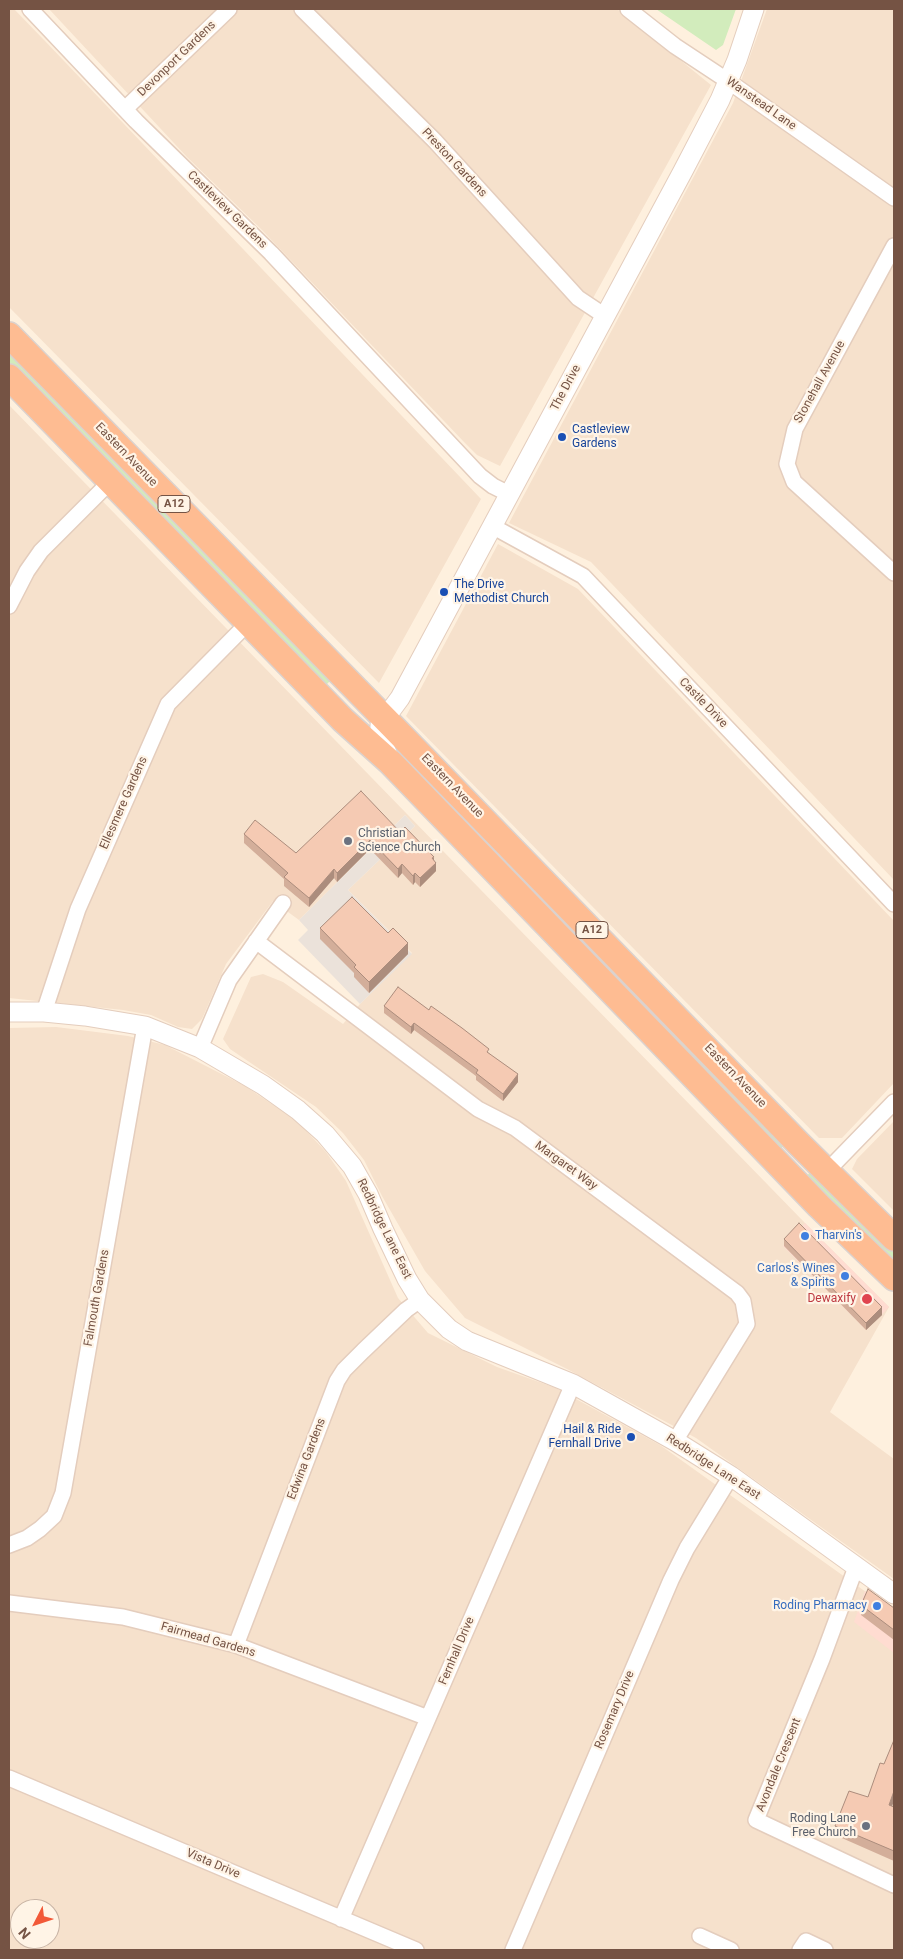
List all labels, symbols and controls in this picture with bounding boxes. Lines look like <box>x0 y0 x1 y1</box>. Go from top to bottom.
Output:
street label: Devonport Gardens <box>135 18 219 100</box>
street label: Wanstead Lane <box>723 74 799 134</box>
street label: Preston Gardens <box>418 126 490 200</box>
street label: Castleview Gardens <box>184 168 270 252</box>
street label: Stonehall Avenue <box>791 338 849 426</box>
street label: The Drive <box>548 363 584 413</box>
street label: Eastern Avenue <box>92 420 160 490</box>
place label: Castleview Gardens <box>572 423 630 451</box>
marker: Castleview Gardens <box>556 431 568 443</box>
road number: A12 <box>158 496 190 512</box>
place label: The Drive Methodist Church <box>454 578 549 606</box>
marker: The Drive Methodist Church <box>438 586 450 598</box>
street label: Castle Drive <box>676 675 730 731</box>
street label: Eastern Avenue <box>418 751 486 821</box>
street label: Ellesmere Gardens <box>97 754 151 852</box>
place label: Christian Science Church <box>358 827 441 855</box>
marker: Christian Science Church <box>342 835 354 847</box>
road number: A12 <box>576 922 608 938</box>
street label: Eastern Avenue <box>701 1041 769 1111</box>
street label: Margaret Way <box>532 1138 600 1194</box>
street label: Redbridge Lane East <box>354 1177 414 1281</box>
place label: Tharvin's <box>815 1229 862 1243</box>
marker: Tharvin's <box>799 1230 811 1242</box>
street label: Falmouth Gardens <box>81 1249 113 1347</box>
place label: Carlos's Wines & Spirits <box>757 1262 835 1290</box>
marker: Carlos's Wines & Spirits <box>839 1270 851 1282</box>
place label: Dewaxify <box>807 1292 856 1306</box>
marker: Dewaxify <box>860 1292 874 1306</box>
street label: Edwina Gardens <box>285 1416 329 1502</box>
place label: Hail & Ride Fernhall Drive <box>549 1423 621 1451</box>
marker: Hail & Ride Fernhall Drive <box>625 1431 637 1443</box>
street label: Redbridge Lane East <box>663 1431 763 1503</box>
place label: Roding Pharmacy <box>773 1599 867 1613</box>
marker: Roding Pharmacy <box>871 1600 883 1612</box>
street label: Fernhall Drive <box>436 1615 478 1687</box>
street label: Fairmead Gardens <box>159 1620 257 1660</box>
street label: Rosemary Drive <box>592 1669 638 1751</box>
street label: Avondale Crescent <box>754 1716 804 1814</box>
place label: Roding Lane Free Church <box>790 1812 856 1840</box>
marker: Roding Lane Free Church <box>860 1820 872 1832</box>
street label: Vista Drive <box>184 1846 242 1882</box>
north arrow <box>10 1899 60 1949</box>
text: N <box>15 1924 34 1942</box>

